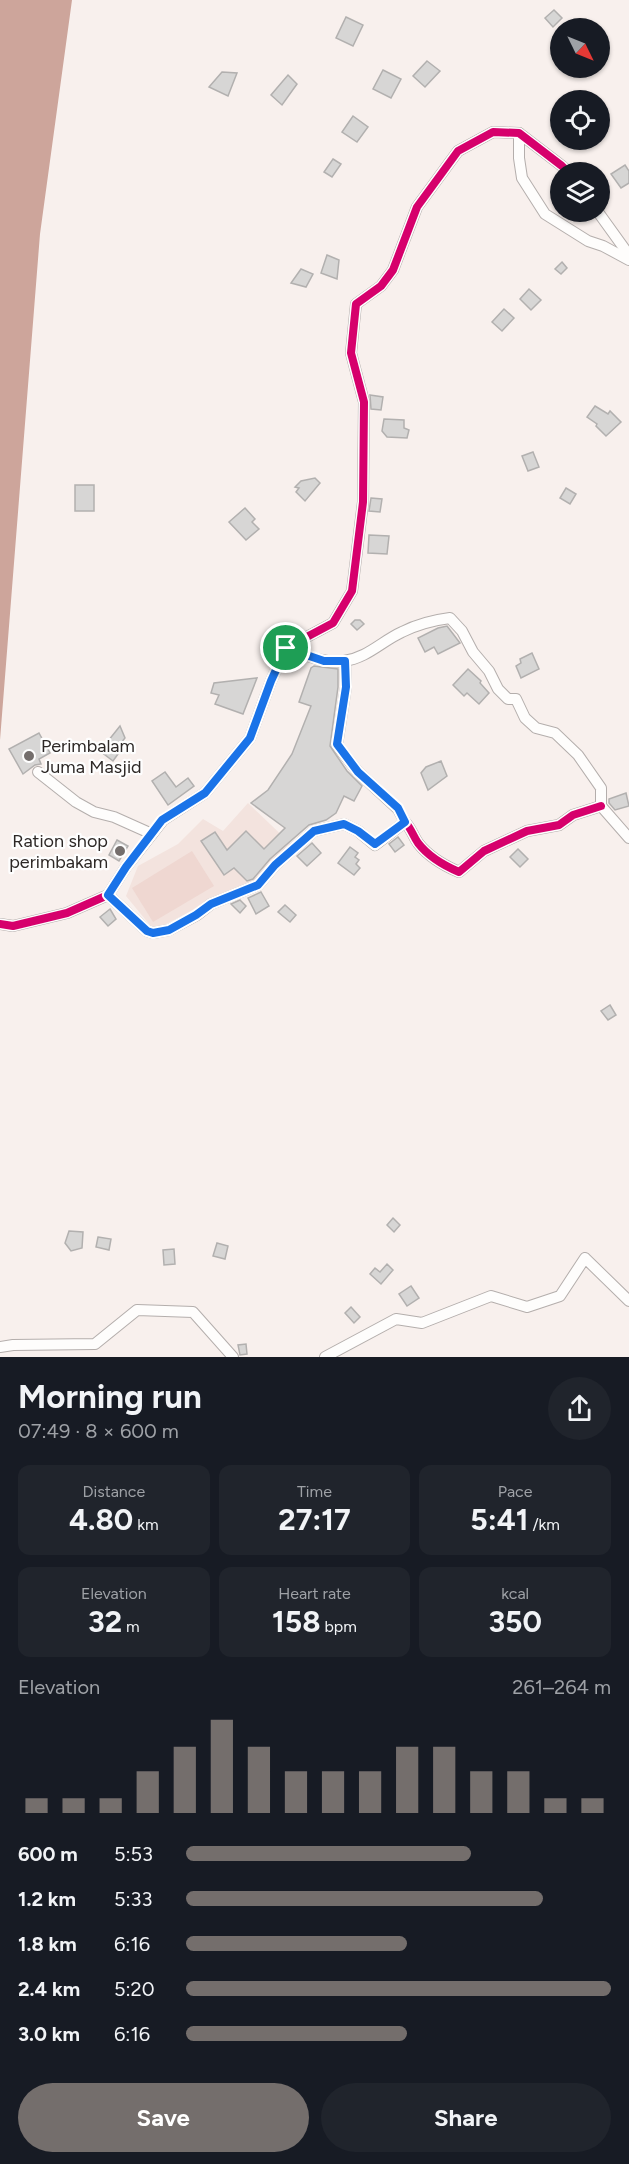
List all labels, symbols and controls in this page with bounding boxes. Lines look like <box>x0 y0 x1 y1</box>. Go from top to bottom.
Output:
north arrow <box>550 18 610 78</box>
map controls <box>550 18 610 222</box>
button: locate <box>550 90 610 150</box>
button: layers <box>550 162 610 222</box>
pin <box>260 622 311 673</box>
icon: arrive <box>269 631 302 664</box>
place label: Perimbalam Juma Masjid <box>41 735 142 778</box>
marker: Perimbalam Juma Masjid <box>22 749 36 763</box>
place label: Ration shop perimbakam <box>9 830 108 873</box>
marker: Ration shop perimbakam <box>113 844 127 858</box>
text: Morning run <box>18 1377 202 1416</box>
button: share <box>548 1377 611 1440</box>
text: 07:49 · 8 × 600 m <box>18 1419 179 1443</box>
text: Distance <box>82 1482 145 1501</box>
text: Time <box>297 1482 332 1501</box>
text: Pace <box>498 1482 532 1501</box>
text: 4.80 <box>69 1501 133 1538</box>
text: 27:17 <box>278 1501 351 1538</box>
text: 5:41 <box>470 1501 528 1538</box>
text: km <box>133 1515 159 1534</box>
text: /km <box>528 1515 560 1534</box>
text: Elevation <box>81 1584 147 1603</box>
text: Heart rate <box>278 1584 351 1603</box>
text: kcal <box>501 1584 529 1603</box>
text: 32 <box>88 1603 122 1640</box>
text: 158 <box>272 1603 321 1640</box>
text: 350 <box>488 1603 542 1640</box>
text: m <box>122 1617 140 1636</box>
text: bpm <box>321 1617 357 1636</box>
text: Elevation <box>18 1675 100 1699</box>
text: 261–264 m <box>512 1675 611 1699</box>
text: 600 m <box>18 1842 78 1866</box>
text: 5:53 <box>114 1842 153 1866</box>
text: 1.2 km <box>18 1887 76 1911</box>
text: 5:33 <box>114 1887 152 1911</box>
text: 1.8 km <box>18 1932 77 1956</box>
text: 6:16 <box>114 1932 150 1956</box>
text: 2.4 km <box>18 1977 80 2001</box>
text: 5:20 <box>114 1977 155 2001</box>
text: 3.0 km <box>18 2022 80 2046</box>
text: 6:16 <box>114 2022 150 2046</box>
button: Save <box>18 2083 309 2152</box>
button: Share <box>321 2083 611 2152</box>

